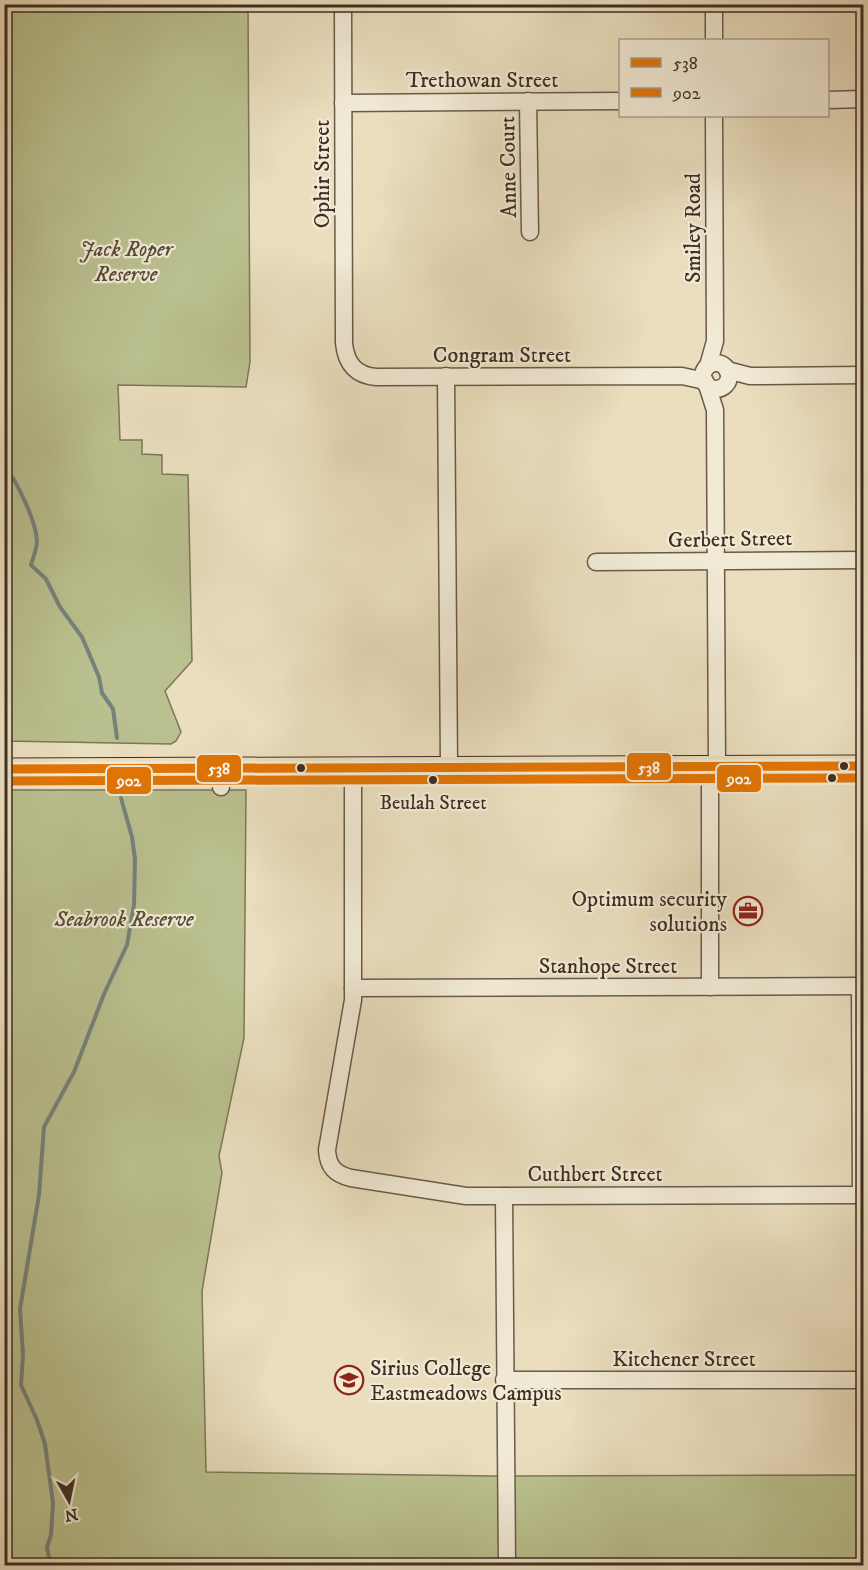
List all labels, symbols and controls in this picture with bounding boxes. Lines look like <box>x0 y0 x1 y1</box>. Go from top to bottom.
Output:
legend <box>619 39 829 117</box>
text: 538 <box>673 53 698 75</box>
street label: Trethowan Street <box>406 67 558 94</box>
text: 902 <box>672 83 701 105</box>
street label: Anne Court <box>494 116 523 218</box>
street label: Ophir Street <box>309 120 336 228</box>
street label: Smiley Road <box>680 173 707 283</box>
park label: Jack Roper Reserve <box>80 236 175 288</box>
street label: Congram Street <box>433 342 571 369</box>
street label: Gerbert Street <box>668 525 792 554</box>
line badge: 538 <box>626 752 672 781</box>
line badge: 538 <box>196 754 242 783</box>
text: 538 <box>637 758 660 778</box>
text: 538 <box>207 759 230 779</box>
unlabelled marker <box>838 760 850 772</box>
unlabelled marker <box>295 762 307 774</box>
line badge: 902 <box>716 764 762 793</box>
line badge: 902 <box>106 766 152 795</box>
text: 902 <box>726 769 752 789</box>
text: 902 <box>116 771 142 791</box>
unlabelled marker <box>826 772 838 784</box>
marker: Beulah Street <box>427 774 439 786</box>
place label: Beulah Street <box>379 791 487 816</box>
place label: Optimum security solutions <box>572 886 728 938</box>
office icon: Optimum security solutions <box>732 895 764 927</box>
park label: Seabrook Reserve <box>53 906 194 933</box>
street label: Stanhope Street <box>539 953 677 980</box>
street label: Cuthbert Street <box>527 1161 663 1188</box>
street label: Kitchener Street <box>612 1346 756 1373</box>
place label: Sirius College Eastmeadows Campus <box>370 1355 562 1407</box>
school or university icon: Sirius College Eastmeadows Campus <box>333 1364 365 1396</box>
north arrow <box>39 1471 99 1531</box>
text: N <box>63 1504 79 1526</box>

